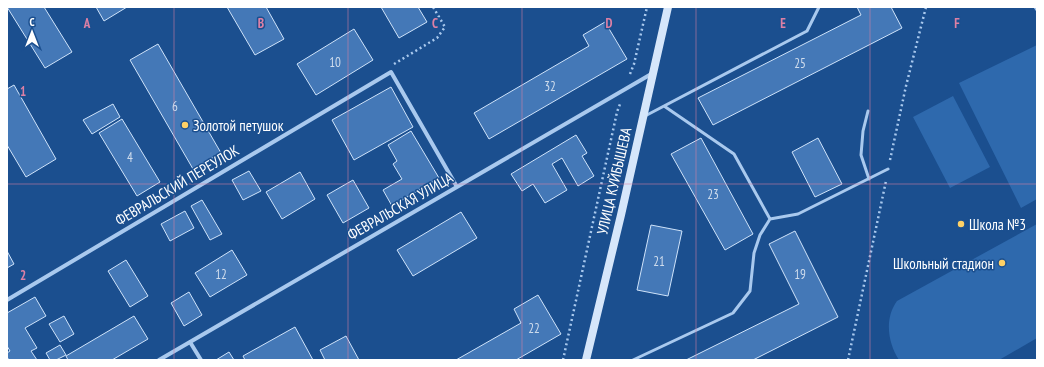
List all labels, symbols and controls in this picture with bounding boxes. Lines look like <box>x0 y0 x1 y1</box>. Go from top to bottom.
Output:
north arrow <box>12 12 52 52</box>
text: С <box>29 15 35 29</box>
text: A <box>83 15 91 32</box>
text: B <box>258 15 264 32</box>
text: C <box>432 15 438 32</box>
text: D <box>606 15 613 32</box>
text: E <box>780 15 786 32</box>
text: F <box>954 15 960 32</box>
house number: 10 <box>329 54 341 71</box>
house number: 25 <box>794 55 806 72</box>
house number: 32 <box>544 78 556 95</box>
text: 1 <box>20 83 26 100</box>
house number: 6 <box>172 98 178 115</box>
place label: Золотой петушок <box>193 116 284 135</box>
marker: Золотой петушок <box>180 120 190 130</box>
street label: УЛИЦА КУЙБЫШЕВА <box>592 125 636 237</box>
street label: ФЕВРАЛЬСКИЙ ПЕРЕУЛОК <box>112 140 243 229</box>
house number: 4 <box>127 149 133 166</box>
street label: ФЕВРАЛЬСКАЯ УЛИЦА <box>344 168 457 244</box>
house number: 23 <box>707 186 719 203</box>
place label: Школа №3 <box>969 215 1026 234</box>
marker: Школа №3 <box>956 219 966 229</box>
house number: 21 <box>653 253 665 270</box>
place label: Школьный стадион <box>893 254 994 273</box>
marker: Школьный стадион <box>997 258 1007 268</box>
house number: 12 <box>215 266 227 283</box>
house number: 19 <box>794 266 806 283</box>
text: 2 <box>20 267 26 284</box>
house number: 22 <box>528 320 540 337</box>

